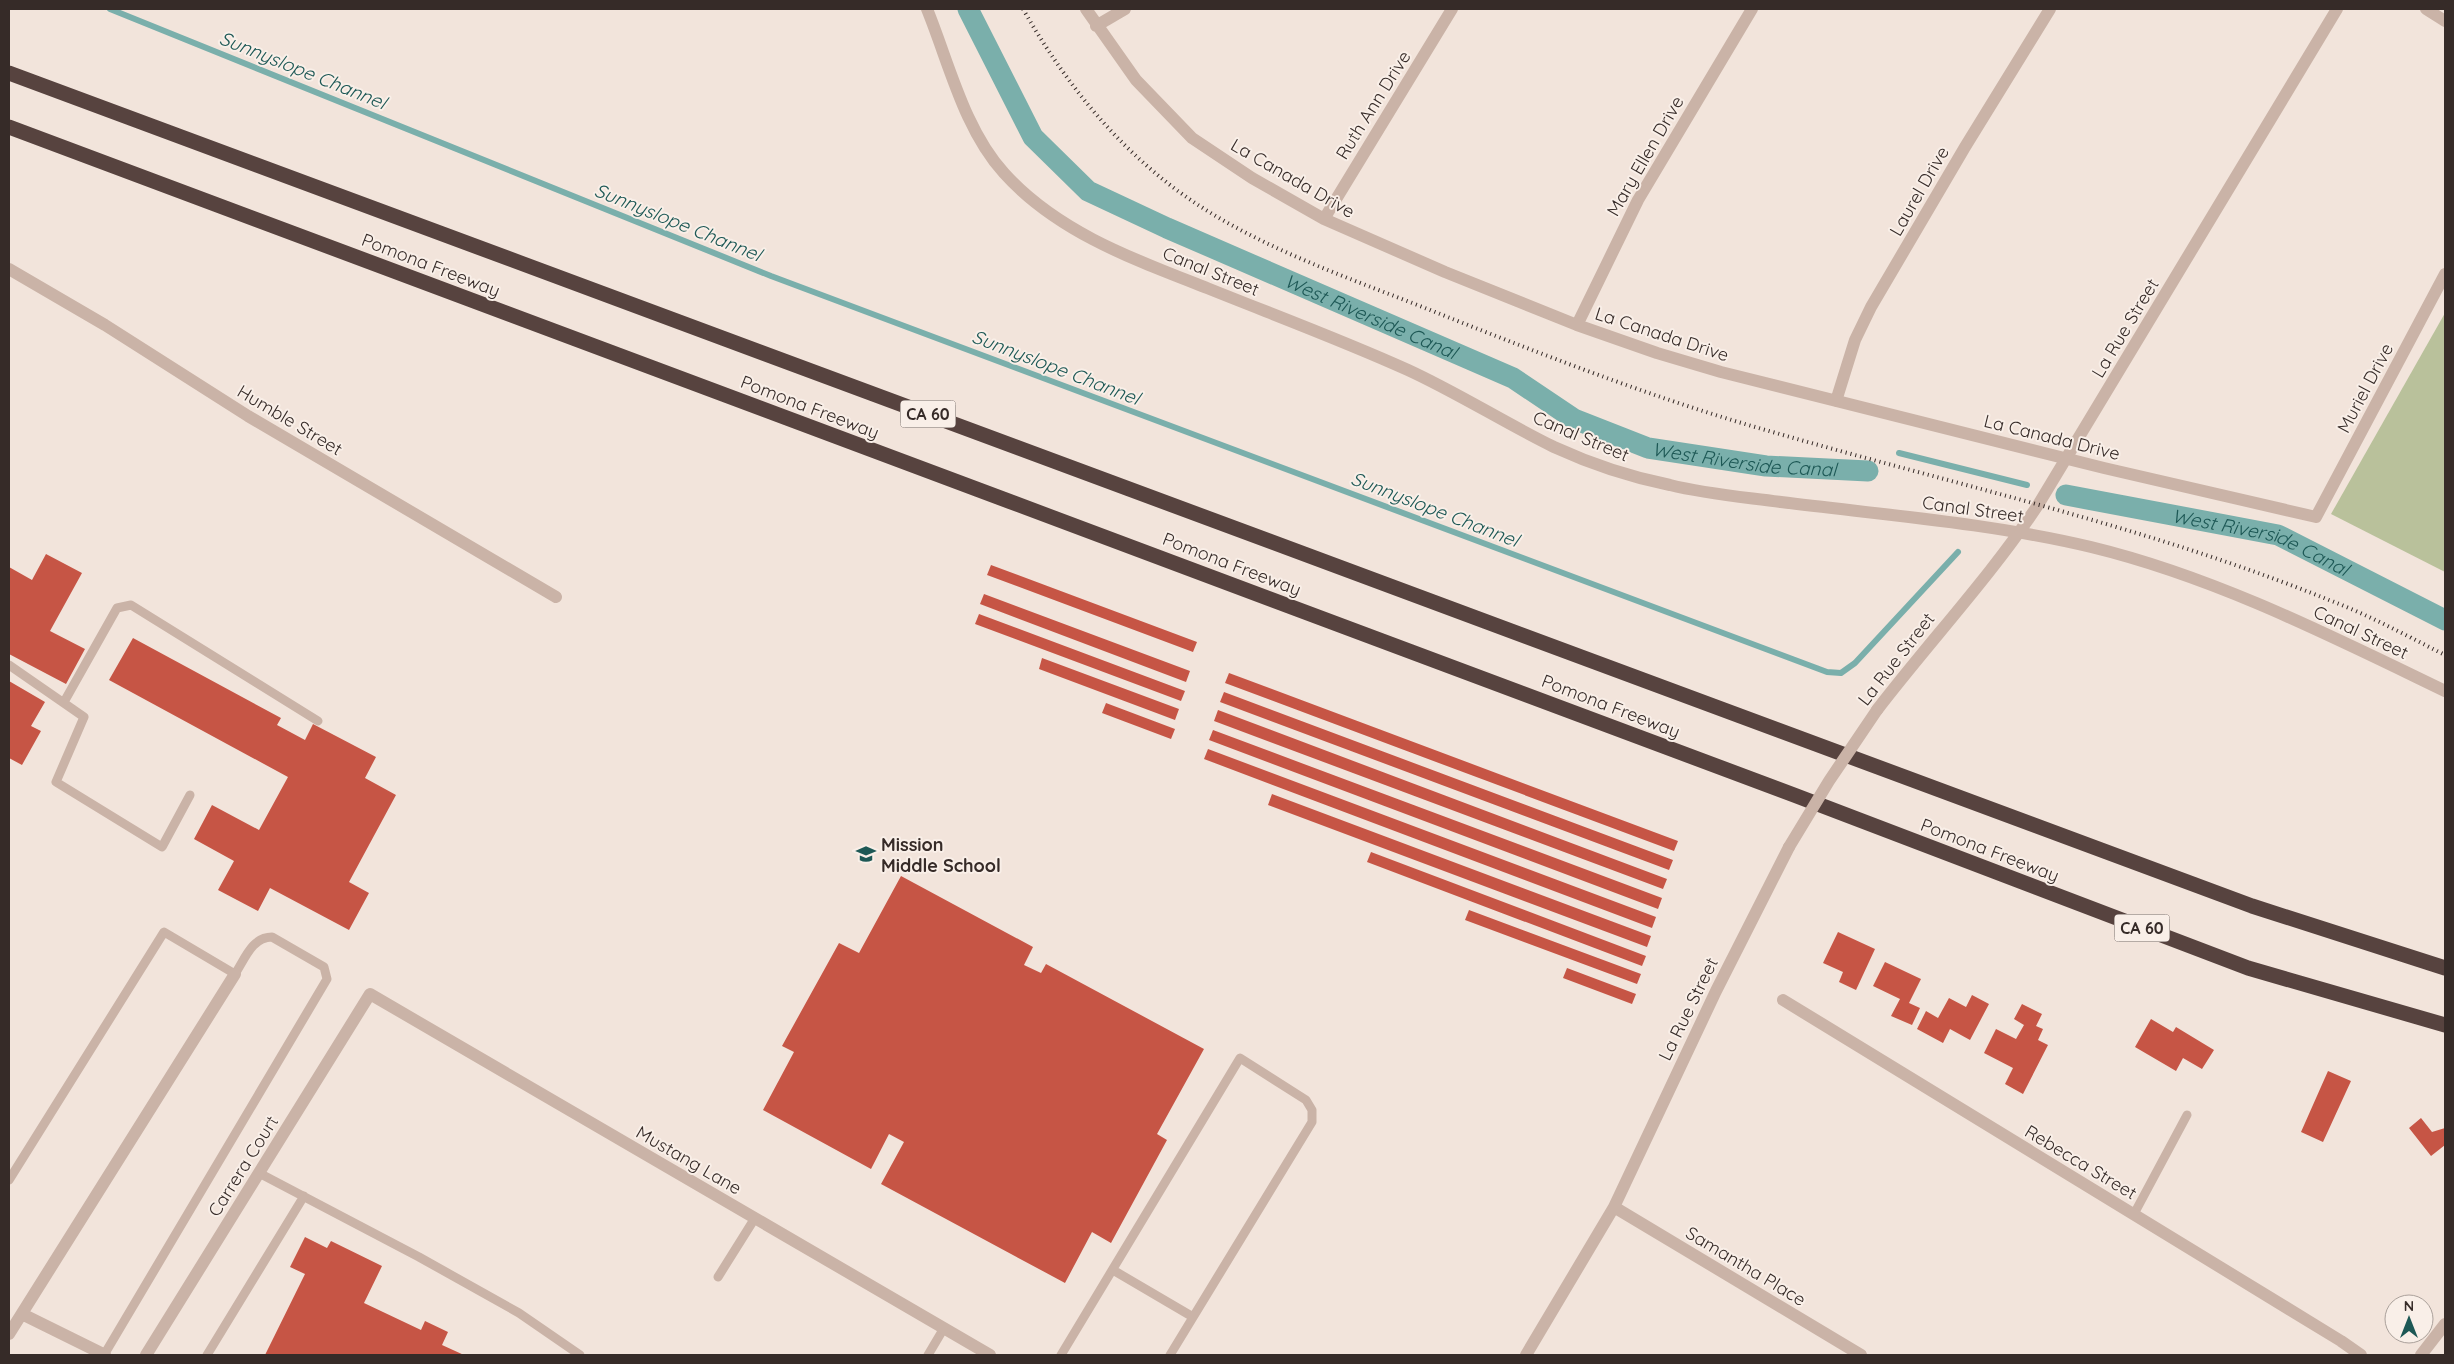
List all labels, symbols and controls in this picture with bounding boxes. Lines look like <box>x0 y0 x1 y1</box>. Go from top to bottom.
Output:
water label: Sunnyslope Channel <box>216 26 392 115</box>
street label: Ruth Ann Drive <box>1330 46 1416 164</box>
street label: Mary Ellen Drive <box>1601 92 1689 220</box>
street label: La Canada Drive <box>1227 133 1359 223</box>
street label: Laurel Drive <box>1884 142 1954 240</box>
water label: Sunnyslope Channel <box>591 178 767 267</box>
street label: Pomona Freeway <box>358 228 504 302</box>
street label: Canal Street <box>1159 241 1263 301</box>
water label: West Riverside Canal <box>1281 268 1463 365</box>
street label: La Rue Street <box>2086 274 2164 382</box>
street label: La Canada Drive <box>1592 302 1732 366</box>
water label: Sunnyslope Channel <box>969 324 1146 411</box>
street label: Muriel Drive <box>2332 339 2398 437</box>
street label: Pomona Freeway <box>737 370 883 444</box>
street label: Humble Street <box>233 380 347 460</box>
road number: CA 60 <box>900 400 956 428</box>
street label: Canal Street <box>1529 405 1633 467</box>
street label: La Canada Drive <box>1982 409 2122 465</box>
water label: West Riverside Canal <box>1650 437 1840 482</box>
water label: Sunnyslope Channel <box>1348 466 1525 553</box>
street label: Canal Street <box>1921 490 2025 528</box>
water label: West Riverside Canal <box>2170 503 2355 582</box>
street label: Pomona Freeway <box>1159 527 1305 601</box>
street label: Canal Street <box>2310 600 2412 664</box>
street label: La Rue Street <box>1853 608 1939 710</box>
street label: Pomona Freeway <box>1538 669 1684 743</box>
street label: Pomona Freeway <box>1917 813 2063 887</box>
place label: Mission Middle School <box>881 833 1001 877</box>
school or university icon: Mission Middle School <box>855 843 877 865</box>
road number: CA 60 <box>2114 914 2170 941</box>
street label: La Rue Street <box>1653 954 1723 1064</box>
street label: Carrera Court <box>203 1111 283 1221</box>
street label: Rebecca Street <box>2021 1119 2141 1205</box>
street label: Mustang Lane <box>632 1120 746 1200</box>
street label: Samantha Place <box>1682 1221 1810 1311</box>
north arrow <box>2384 1294 2434 1344</box>
text: N <box>2404 1297 2414 1315</box>

